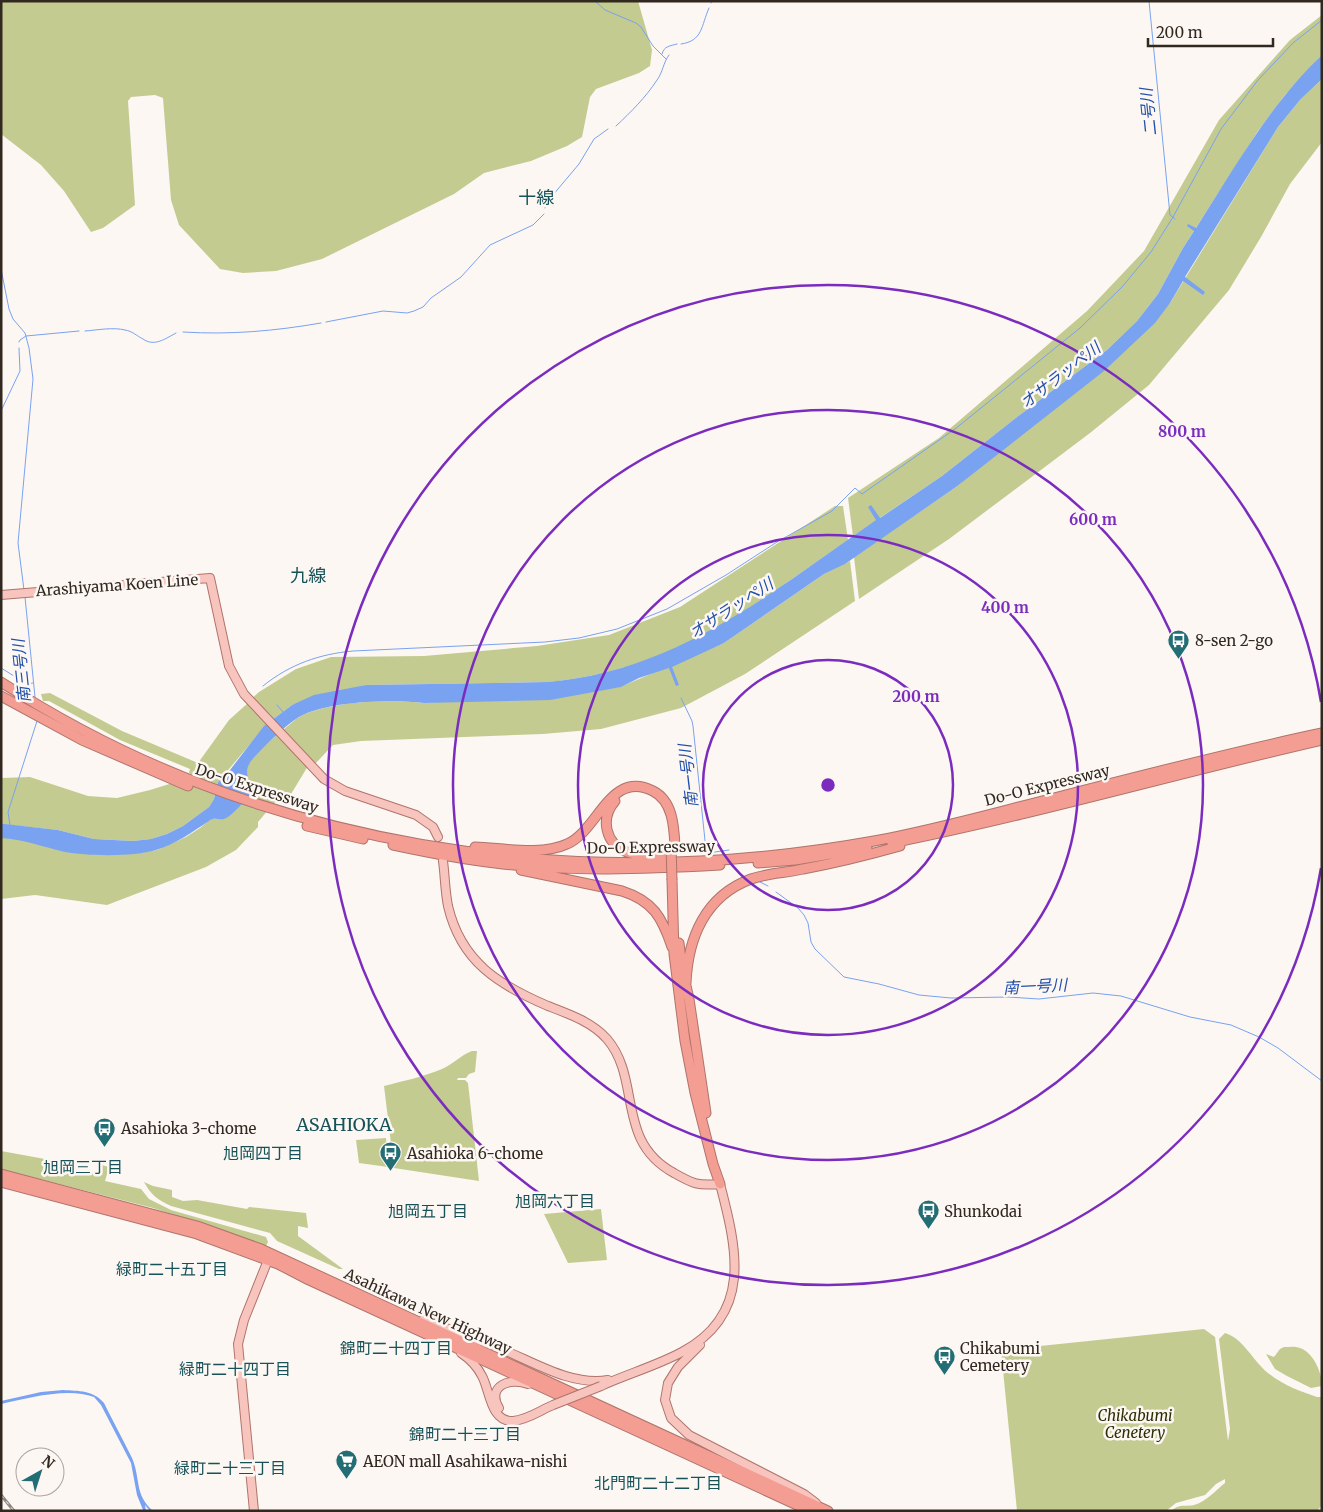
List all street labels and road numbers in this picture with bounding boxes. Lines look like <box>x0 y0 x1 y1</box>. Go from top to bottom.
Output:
street label: Arashiyama Koen Line <box>34 570 199 600</box>
street label: Do-O Expressway <box>193 759 321 817</box>
street label: Do-O Expressway <box>982 760 1112 810</box>
street label: Do-O Expressway <box>587 836 716 858</box>
street label: Asahikawa New Highway <box>340 1263 515 1358</box>

